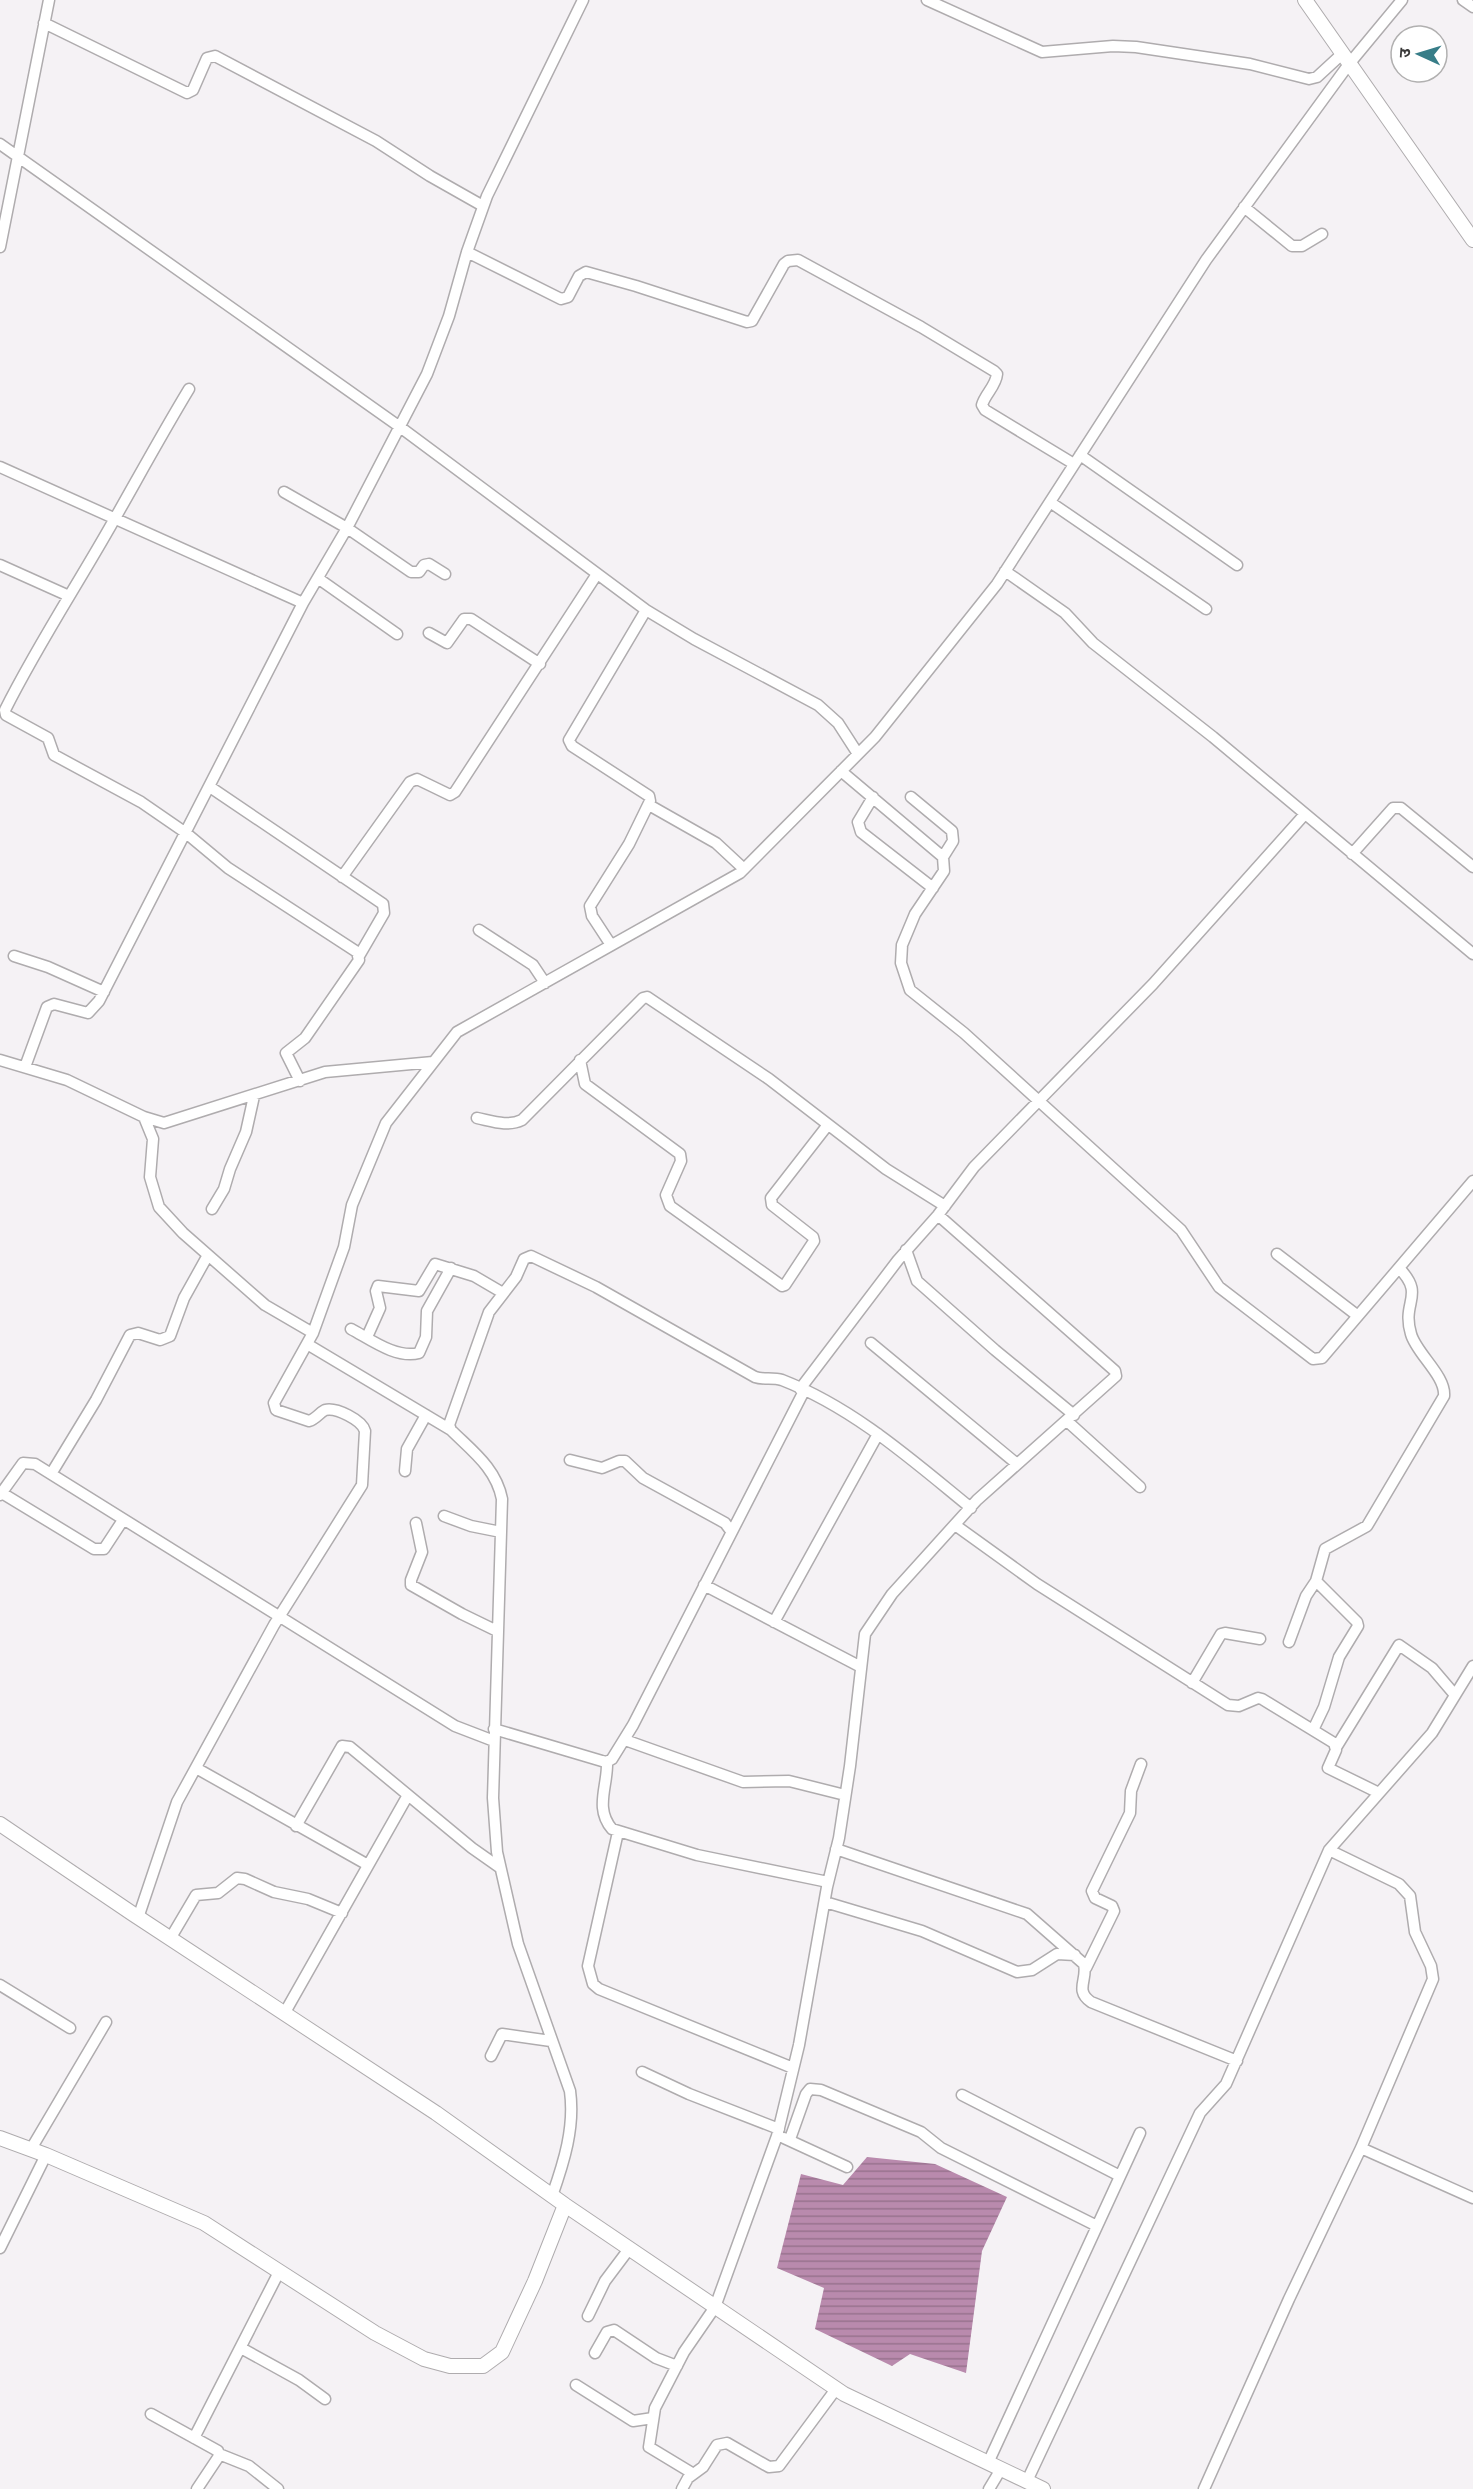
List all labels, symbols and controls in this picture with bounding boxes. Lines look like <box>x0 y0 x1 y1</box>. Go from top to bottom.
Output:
north arrow <box>1389 24 1449 84</box>
text: उ <box>1395 47 1414 58</box>

